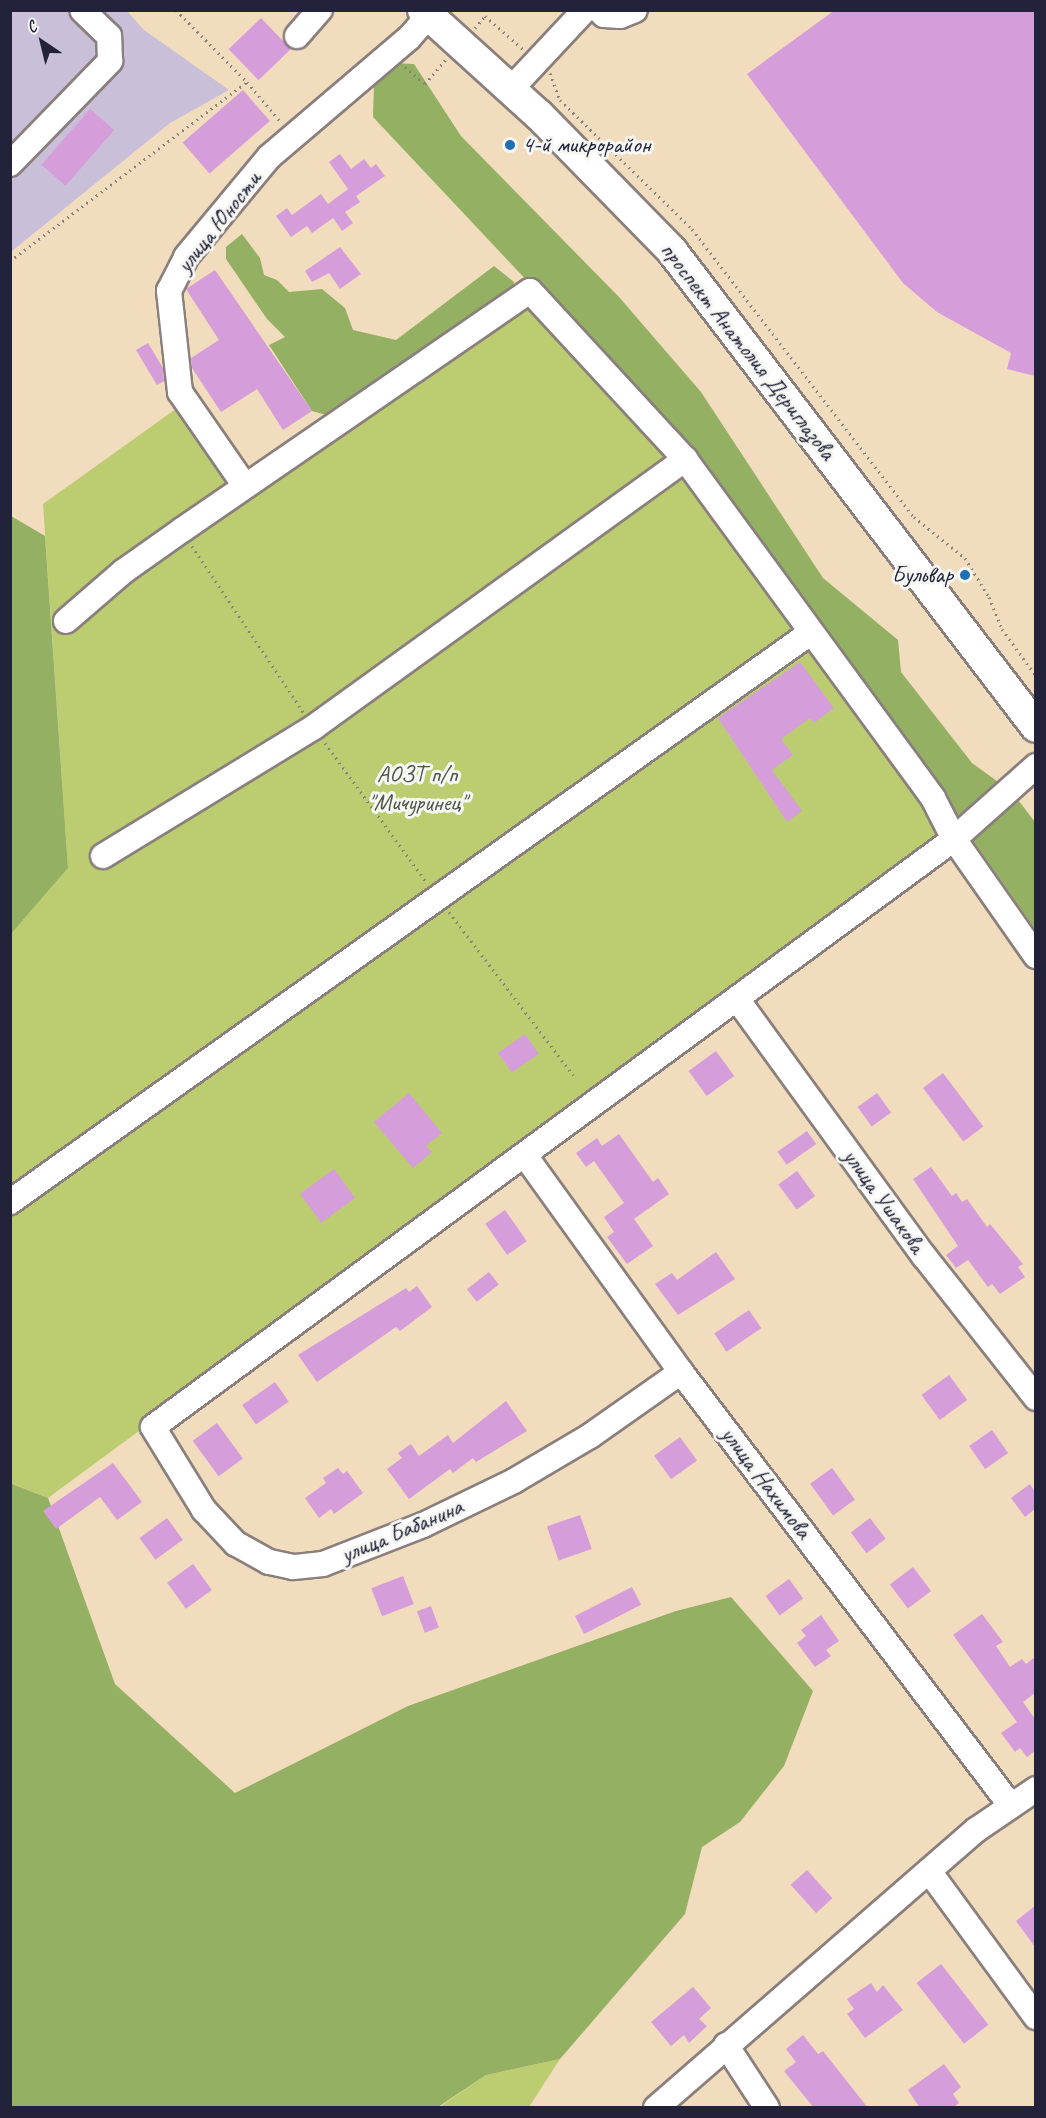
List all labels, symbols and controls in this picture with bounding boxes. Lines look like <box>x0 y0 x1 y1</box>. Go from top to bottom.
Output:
north arrow <box>12 12 72 72</box>
text: С <box>23 17 41 38</box>
place label: 4-й микрорайон <box>522 131 651 159</box>
marker: 4-й микрорайон <box>503 138 517 152</box>
street label: улица Юности <box>171 166 267 278</box>
street label: проспект Анатолия Дериглазова <box>654 237 842 465</box>
place label: Бульвар <box>892 561 953 589</box>
marker: Бульвар <box>958 568 972 582</box>
park label: АОЗТ п/п "Мичуринец" <box>368 761 466 817</box>
street label: улица Ушакова <box>836 1143 932 1259</box>
street label: улица Нахимова <box>714 1420 818 1546</box>
street label: улица Бабанина <box>336 1492 468 1570</box>

